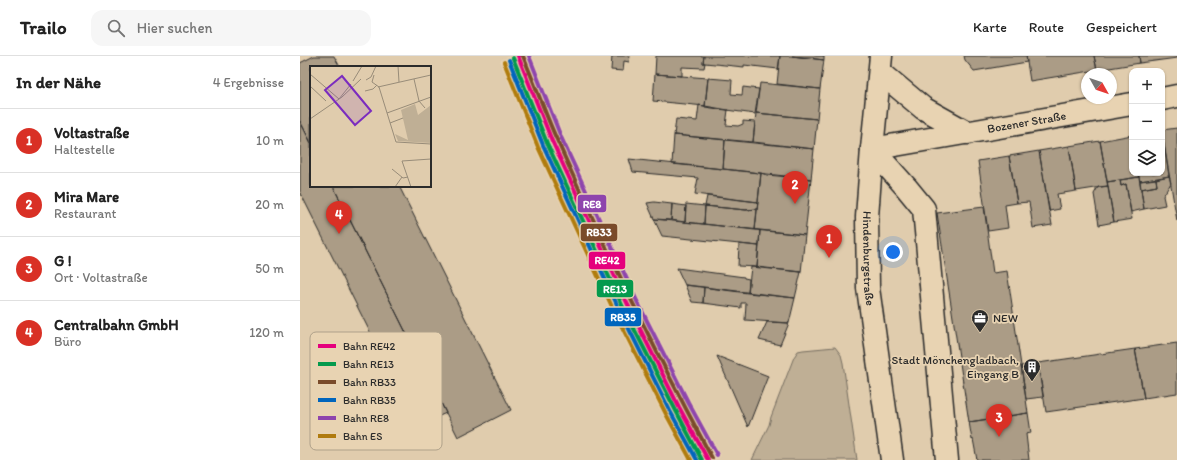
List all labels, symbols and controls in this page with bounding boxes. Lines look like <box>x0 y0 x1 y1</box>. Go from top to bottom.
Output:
search box <box>91 10 371 46</box>
text: Trailo <box>20 16 67 39</box>
icon: search <box>105 17 127 39</box>
text: Hier suchen <box>137 19 213 37</box>
text: Karte <box>973 19 1007 36</box>
text: Route <box>1029 19 1064 36</box>
text: Gespeichert <box>1086 19 1157 36</box>
inset map <box>310 66 431 187</box>
north arrow <box>1081 68 1117 104</box>
map controls <box>1129 68 1165 176</box>
button: + <box>1129 68 1165 104</box>
text: In der Nähe <box>16 72 101 92</box>
text: 4 Ergebnisse <box>213 75 284 90</box>
button: − <box>1129 104 1165 140</box>
street label: Bozener Straße <box>986 108 1068 136</box>
text: Voltastraße <box>54 124 129 142</box>
text: 1 <box>26 133 32 148</box>
text: 10 m <box>256 133 284 148</box>
button: layers <box>1129 140 1165 176</box>
text: Haltestelle <box>54 142 115 157</box>
pin: 2 <box>782 171 808 204</box>
text: Mira Mare <box>54 188 119 206</box>
line badge: RE8 <box>577 194 607 213</box>
text: 2 <box>26 197 32 212</box>
text: 20 m <box>255 197 284 212</box>
text: RE8 <box>583 198 601 211</box>
pin: 4 <box>326 201 352 234</box>
text: Restaurant <box>54 206 116 221</box>
street label: Hindenburgstraße <box>860 211 877 307</box>
line badge: RB33 <box>580 223 618 242</box>
pin: 1 <box>816 225 842 258</box>
text: RB33 <box>586 226 612 239</box>
your location <box>883 242 903 262</box>
line badge: RE42 <box>588 251 626 270</box>
text: G ! <box>54 252 72 270</box>
text: RE42 <box>594 254 620 267</box>
text: 3 <box>25 261 33 276</box>
text: 50 m <box>255 261 284 276</box>
text: Ort · Voltastraße <box>54 270 148 285</box>
line badge: RE13 <box>596 279 634 298</box>
text: RE13 <box>603 283 627 296</box>
line badge: RB35 <box>604 307 642 327</box>
office icon: NEW <box>970 308 990 333</box>
text: RB35 <box>610 311 636 324</box>
place label: NEW <box>993 311 1018 325</box>
text: Centralbahn GmbH <box>54 316 179 334</box>
text: 4 <box>25 325 33 340</box>
text: 120 m <box>249 325 284 340</box>
legend <box>310 332 442 450</box>
text: Büro <box>54 334 81 349</box>
text: Bahn RE42 <box>343 340 396 353</box>
place label: Stadt Mönchengladbach, Eingang B <box>891 353 1019 381</box>
building icon: Stadt Mönchengladbach, Eingang B <box>1022 357 1042 382</box>
text: Bahn RE13 <box>343 358 394 371</box>
text: Bahn RB33 <box>343 376 396 389</box>
text: Bahn RB35 <box>343 394 396 407</box>
pin: 3 <box>986 404 1012 437</box>
text: Bahn RE8 <box>343 412 389 425</box>
text: Bahn ES <box>343 430 382 443</box>

